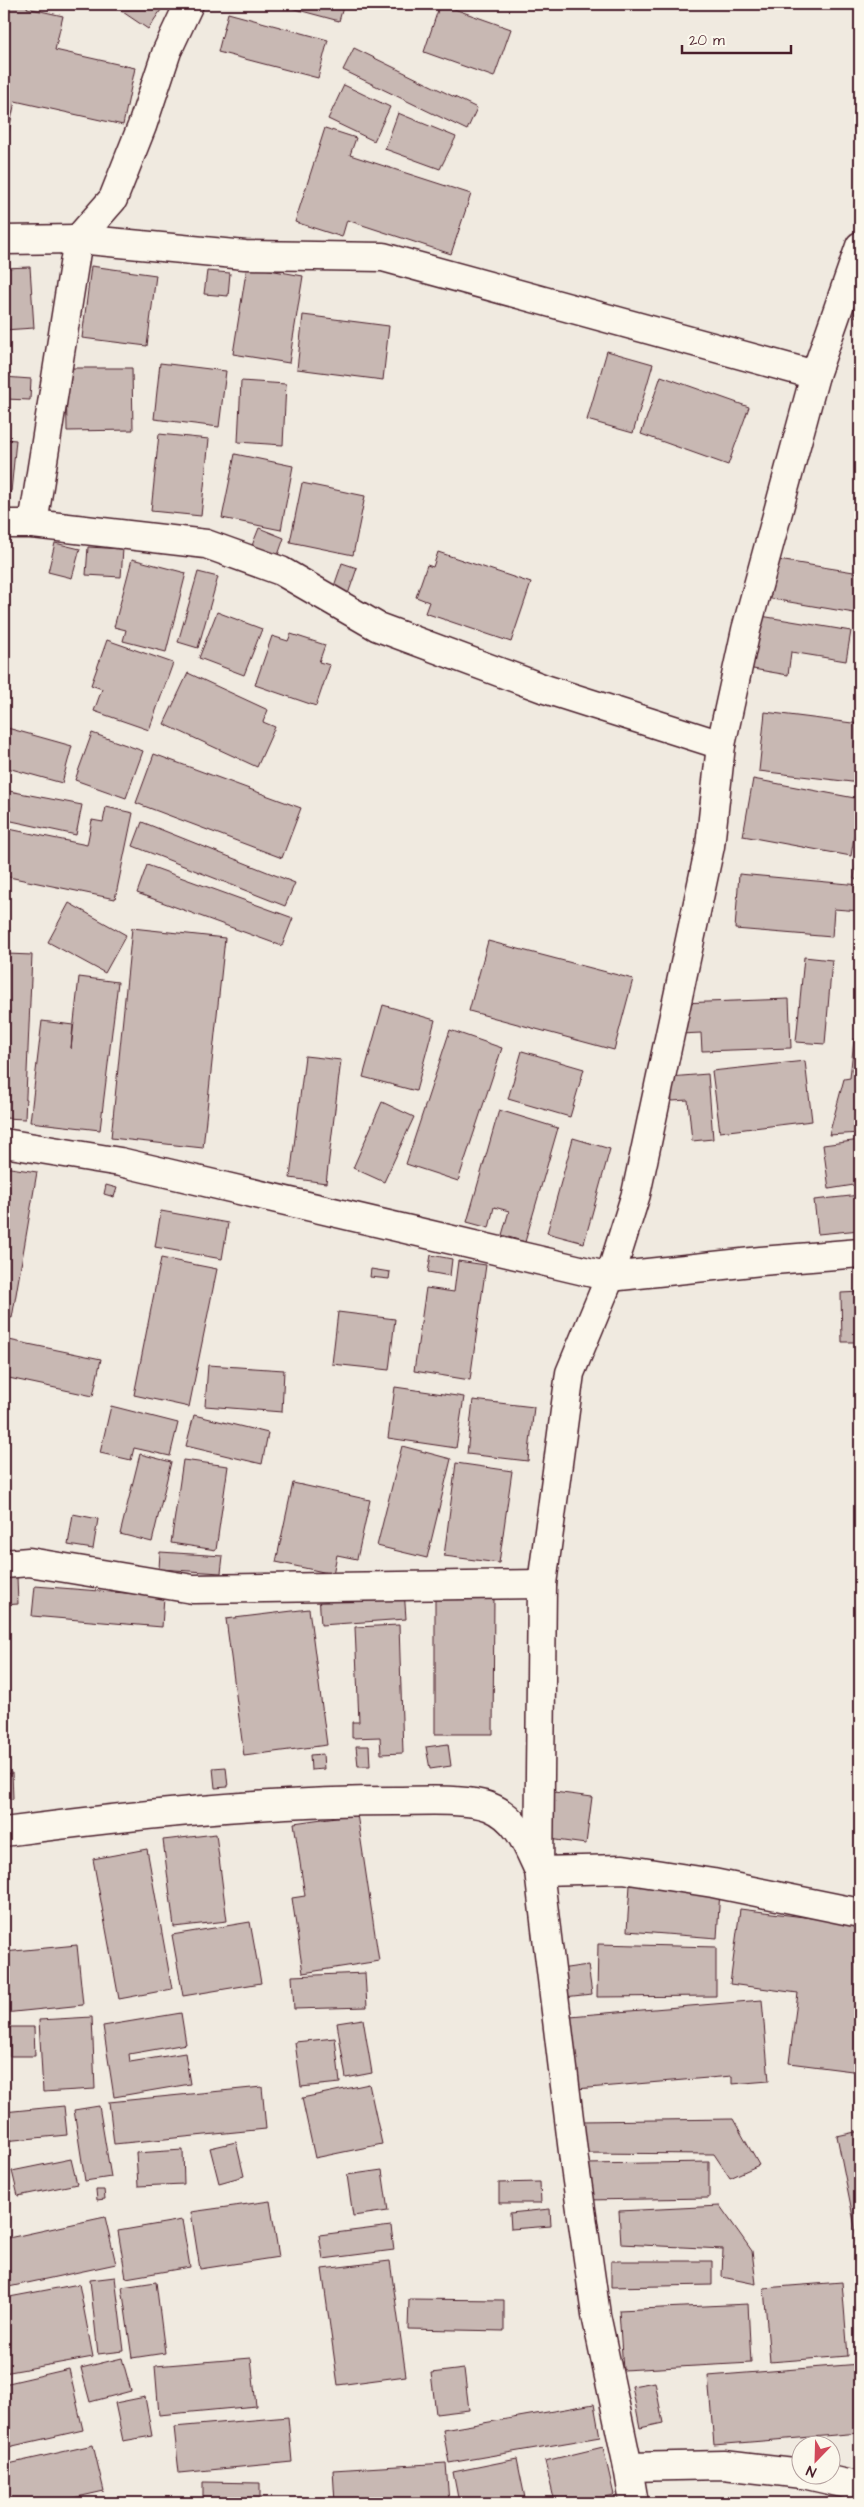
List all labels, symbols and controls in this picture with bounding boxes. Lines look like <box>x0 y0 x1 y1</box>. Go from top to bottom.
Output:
scale bar <box>682 22 790 54</box>
text: 20 m <box>689 30 725 51</box>
north arrow <box>792 2434 842 2484</box>
text: N <box>803 2460 819 2482</box>

